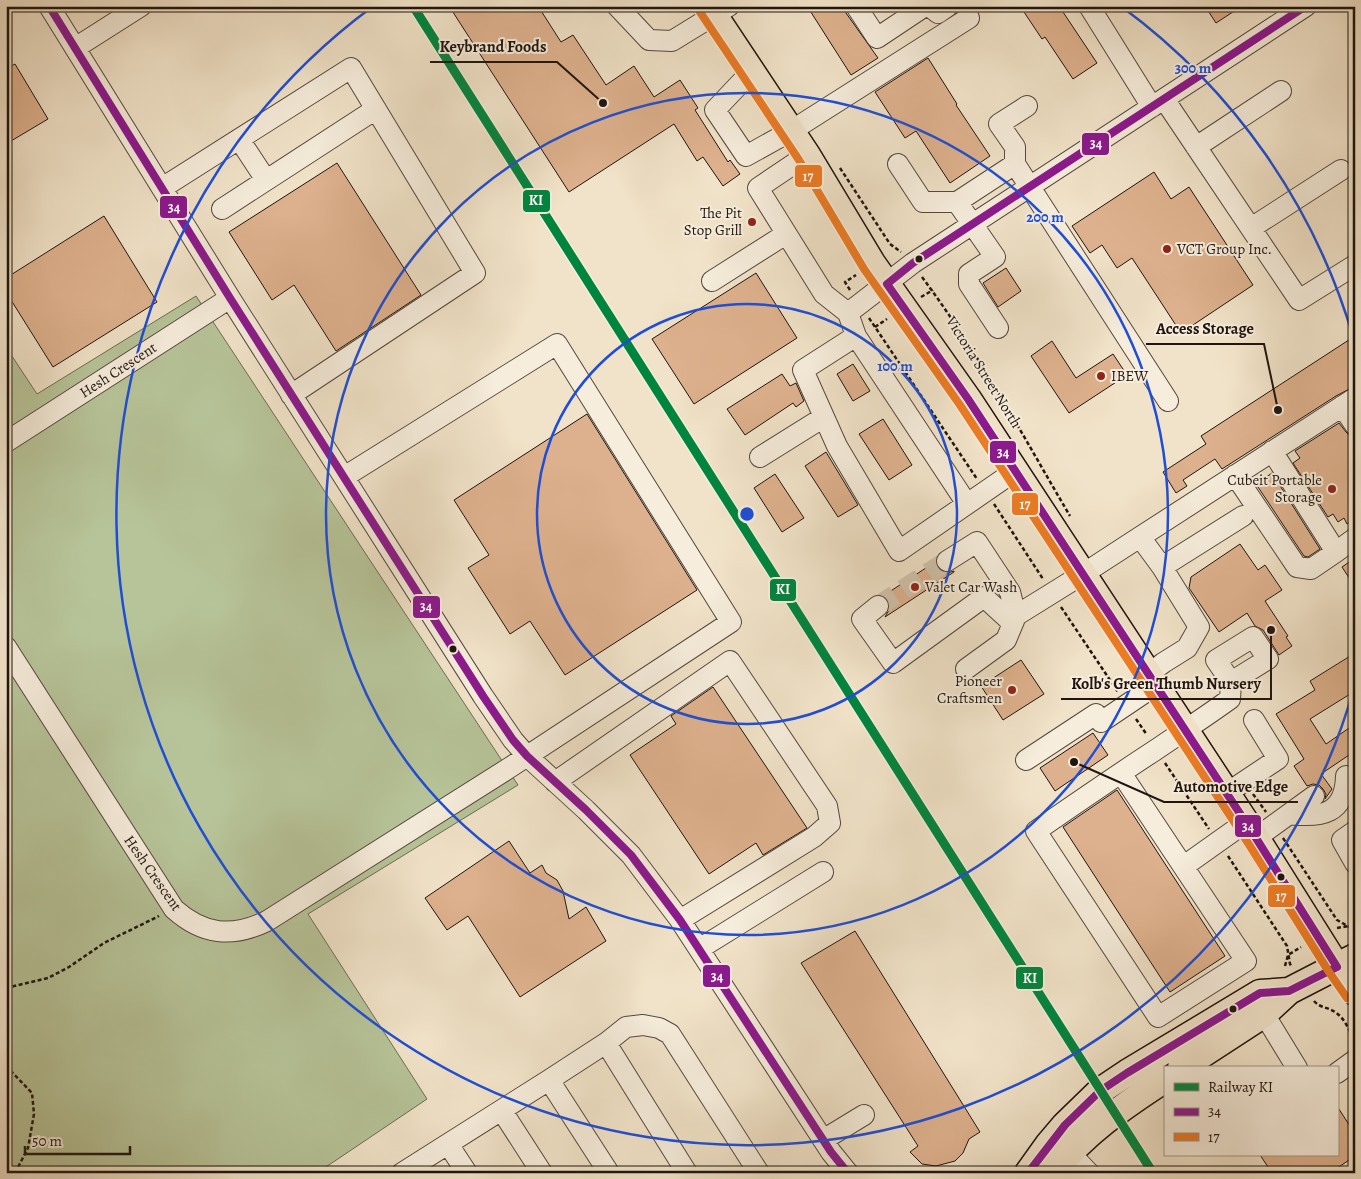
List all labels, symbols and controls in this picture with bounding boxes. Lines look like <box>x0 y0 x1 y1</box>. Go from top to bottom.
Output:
callout: Keybrand Foods <box>430 31 557 62</box>
text: Keybrand Foods <box>440 36 546 58</box>
text: 300 m <box>1175 58 1212 78</box>
line badge: 34 <box>1081 132 1110 156</box>
text: 34 <box>1090 134 1103 153</box>
line badge: 17 <box>794 164 823 188</box>
text: 17 <box>803 167 814 186</box>
line badge: KI <box>522 189 551 213</box>
text: KI <box>529 191 543 210</box>
line badge: 34 <box>159 195 188 219</box>
text: 34 <box>168 198 181 217</box>
place label: The Pit Stop Grill <box>684 203 742 240</box>
text: 200 m <box>1026 207 1064 227</box>
marker: The Pit Stop Grill <box>746 216 758 228</box>
place label: VCT Group Inc. <box>1176 239 1272 259</box>
marker: VCT Group Inc. <box>1161 243 1173 255</box>
unlabelled marker <box>914 254 924 264</box>
street label: Victoria Street North <box>941 312 1026 432</box>
callout: Access Storage <box>1146 313 1264 344</box>
text: Access Storage <box>1155 318 1254 340</box>
street label: Hesh Crescent <box>76 338 160 402</box>
text: 100 m <box>877 356 913 376</box>
place label: IBEW <box>1111 366 1148 386</box>
marker: IBEW <box>1095 370 1107 382</box>
line badge: 34 <box>989 440 1017 464</box>
text: 34 <box>997 443 1010 462</box>
place label: Cubeit Portable Storage <box>1227 470 1322 507</box>
marker: Cubeit Portable Storage <box>1326 483 1338 495</box>
line badge: 17 <box>1011 492 1039 516</box>
text: 17 <box>1020 495 1031 514</box>
centre of rings <box>738 505 756 523</box>
place label: Valet Car Wash <box>924 577 1017 597</box>
line badge: KI <box>769 578 797 602</box>
text: KI <box>776 580 790 599</box>
marker: Valet Car Wash <box>909 581 921 593</box>
line badge: 34 <box>412 595 441 619</box>
text: 34 <box>420 597 433 616</box>
unlabelled marker <box>448 644 458 654</box>
callout: Kolb's Green Thumb Nursery <box>1061 668 1271 699</box>
place label: Pioneer Craftsmen <box>937 671 1002 708</box>
text: Kolb's Green Thumb Nursery <box>1071 673 1261 695</box>
marker: Pioneer Craftsmen <box>1006 684 1018 696</box>
callout: Automotive Edge <box>1164 771 1298 802</box>
text: Automotive Edge <box>1173 776 1288 798</box>
line badge: 34 <box>1234 814 1262 838</box>
text: 34 <box>1242 817 1255 836</box>
street label: Hesh Crescent <box>120 831 187 915</box>
unlabelled marker <box>1276 872 1286 882</box>
line badge: 17 <box>1267 884 1296 908</box>
text: 17 <box>1276 887 1287 906</box>
line badge: 34 <box>702 964 731 988</box>
line badge: KI <box>1015 966 1044 990</box>
text: 34 <box>711 967 724 986</box>
text: KI <box>1023 969 1037 988</box>
unlabelled marker <box>1228 1004 1238 1014</box>
legend <box>1164 1066 1338 1156</box>
text: Railway KI <box>1208 1077 1273 1097</box>
text: 34 <box>1208 1101 1221 1121</box>
scale bar <box>25 1124 130 1156</box>
text: 17 <box>1208 1127 1220 1147</box>
text: 50 m <box>32 1131 62 1151</box>

